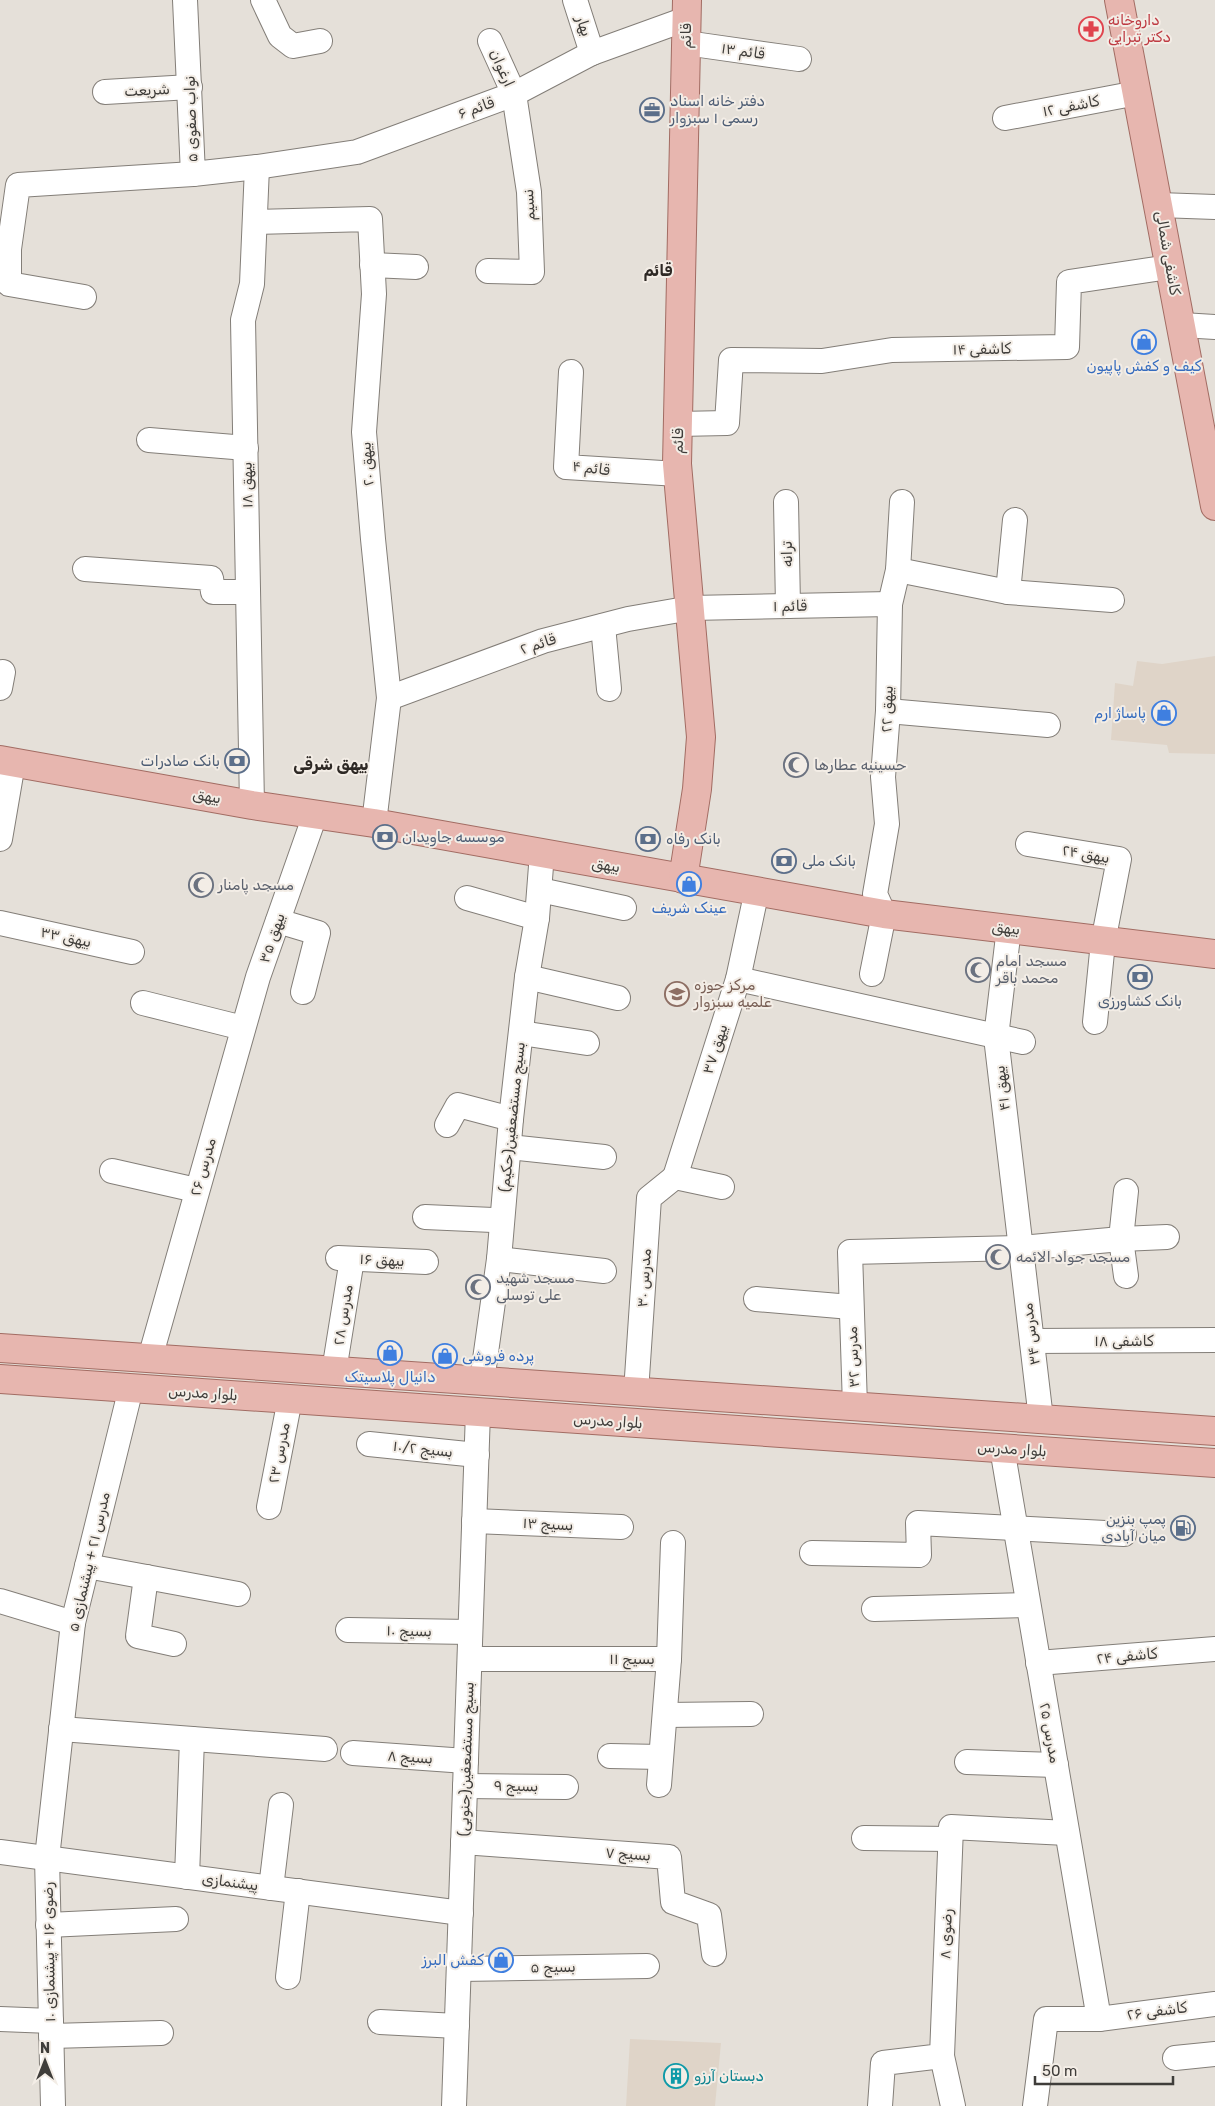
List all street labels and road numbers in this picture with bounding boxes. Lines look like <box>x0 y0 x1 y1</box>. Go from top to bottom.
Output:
street label: بهار <box>572 12 596 39</box>
street label: قائم <box>677 23 696 49</box>
street label: قائم ۱۳ <box>720 39 766 64</box>
street label: ارغوان <box>486 46 518 90</box>
street label: نواب صفوی ۵ <box>180 75 202 163</box>
street label: شریعت <box>124 80 170 100</box>
street label: کاشفی ۱۲ <box>1041 92 1101 120</box>
street label: قائم ۶ <box>455 93 497 124</box>
street label: نسیم <box>519 188 540 221</box>
street label: کاشفی شمالی <box>1152 209 1184 297</box>
street label: کاشفی ۱۴ <box>953 339 1012 359</box>
street label: قائم <box>669 428 688 454</box>
street label: بیهق ۲۰ <box>356 441 378 487</box>
street label: قائم ۴ <box>571 457 611 480</box>
street label: بیهق ۱۸ <box>238 462 256 508</box>
street label: ترانه <box>778 541 796 567</box>
street label: قائم ۱ <box>773 597 807 616</box>
street label: قائم ۲ <box>518 630 559 659</box>
street label: بیهق ۲۲ <box>877 685 897 733</box>
street label: بیهق <box>191 784 223 808</box>
street label: بیهق ۲۴ <box>1061 841 1111 867</box>
street label: بیهق <box>590 854 622 876</box>
street label: بیهق ۳۵ <box>255 911 289 965</box>
street label: بیهق <box>991 917 1021 939</box>
street label: بیهق ۳۳ <box>39 923 93 951</box>
street label: بیهق ۳۷ <box>698 1022 732 1076</box>
street label: بسیج مستضعفین(حکیم) <box>495 1041 531 1193</box>
street label: بیهق ۴۱ <box>990 1064 1014 1112</box>
street label: مدرس ۲۶ <box>186 1136 220 1198</box>
street label: مدرس ۳۰ <box>633 1248 655 1308</box>
street label: بیهق ۱۶ <box>359 1250 405 1270</box>
street label: مدرس ۲۸ <box>329 1283 357 1347</box>
street label: مدرس ۳۴ <box>1018 1302 1044 1366</box>
street label: مدرس ۳۲ <box>843 1326 863 1388</box>
street label: کاشفی ۱۸ <box>1094 1332 1154 1350</box>
street label: بلوار مدرس <box>168 1382 238 1404</box>
street label: بلوار مدرس <box>573 1410 643 1432</box>
street label: مدرس ۲۳ <box>264 1421 294 1485</box>
street label: بسیج ۱۰/۲ <box>392 1437 454 1463</box>
street label: بلوار مدرس <box>977 1438 1047 1460</box>
street label: مدرس ۲۱ + پیشنمازی ۵ <box>64 1490 115 1634</box>
street label: بسیج ۱۳ <box>522 1514 574 1536</box>
street label: بسیج ۱۰ <box>386 1622 432 1642</box>
street label: کاشفی ۲۴ <box>1096 1644 1158 1668</box>
street label: بسیج ۱۱ <box>609 1650 655 1670</box>
street label: بسیج مستضعفین(جنوبی) <box>454 1681 480 1837</box>
street label: مدرس ۲۵ <box>1036 1701 1064 1765</box>
street label: بسیج ۸ <box>386 1746 433 1770</box>
street label: بسیج ۹ <box>493 1777 539 1797</box>
street label: بسیج ۷ <box>604 1843 651 1867</box>
street label: پیشنمازی <box>201 1870 259 1895</box>
street label: رضوی ۱۶ + پیشنمازی ۱۰ <box>39 1882 60 2022</box>
street label: رضوی ۸ <box>936 1908 956 1960</box>
street label: بسیج ۵ <box>530 1958 576 1978</box>
street label: کاشفی ۲۶ <box>1126 1998 1188 2024</box>

